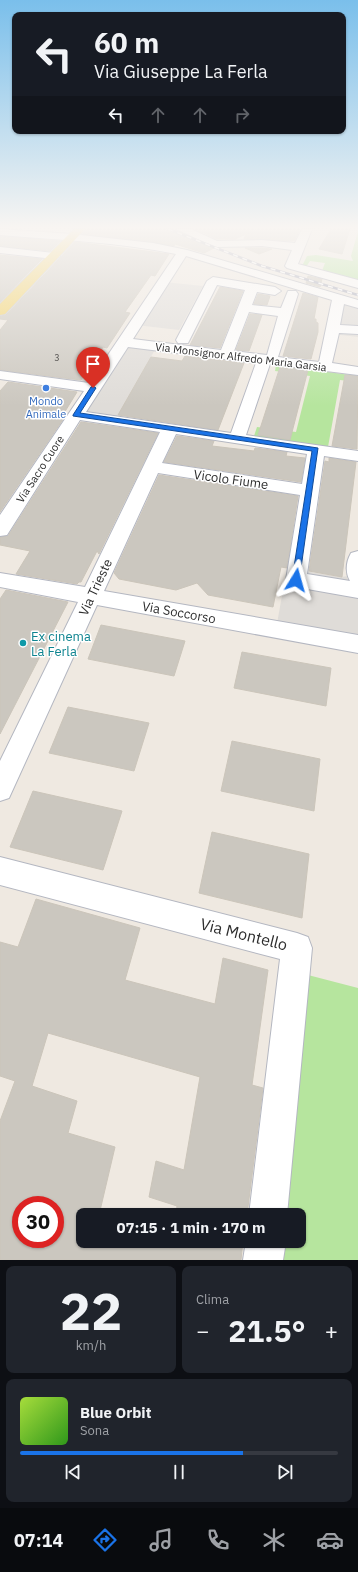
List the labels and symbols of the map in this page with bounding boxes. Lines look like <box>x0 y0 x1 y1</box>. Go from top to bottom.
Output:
street label: Via Monsignor Alfredo Maria Garsia <box>155 340 328 374</box>
pin <box>76 347 110 388</box>
house number: 3 <box>54 352 60 363</box>
marker: Mondo Animale <box>41 383 51 393</box>
place label: Mondo Animale <box>26 394 66 421</box>
street label: Via Sacro Cuore <box>13 433 67 505</box>
street label: Vicolo Fiume <box>193 466 269 493</box>
street label: Via Trieste <box>75 556 116 618</box>
position arrow <box>275 559 317 601</box>
street label: Via Soccorso <box>141 598 217 627</box>
place label: Ex cinema La Ferla <box>31 628 91 660</box>
marker: Ex cinema La Ferla <box>18 638 28 648</box>
street label: Via Montello <box>198 914 290 954</box>
speed limit sign: 30 <box>12 1196 64 1248</box>

